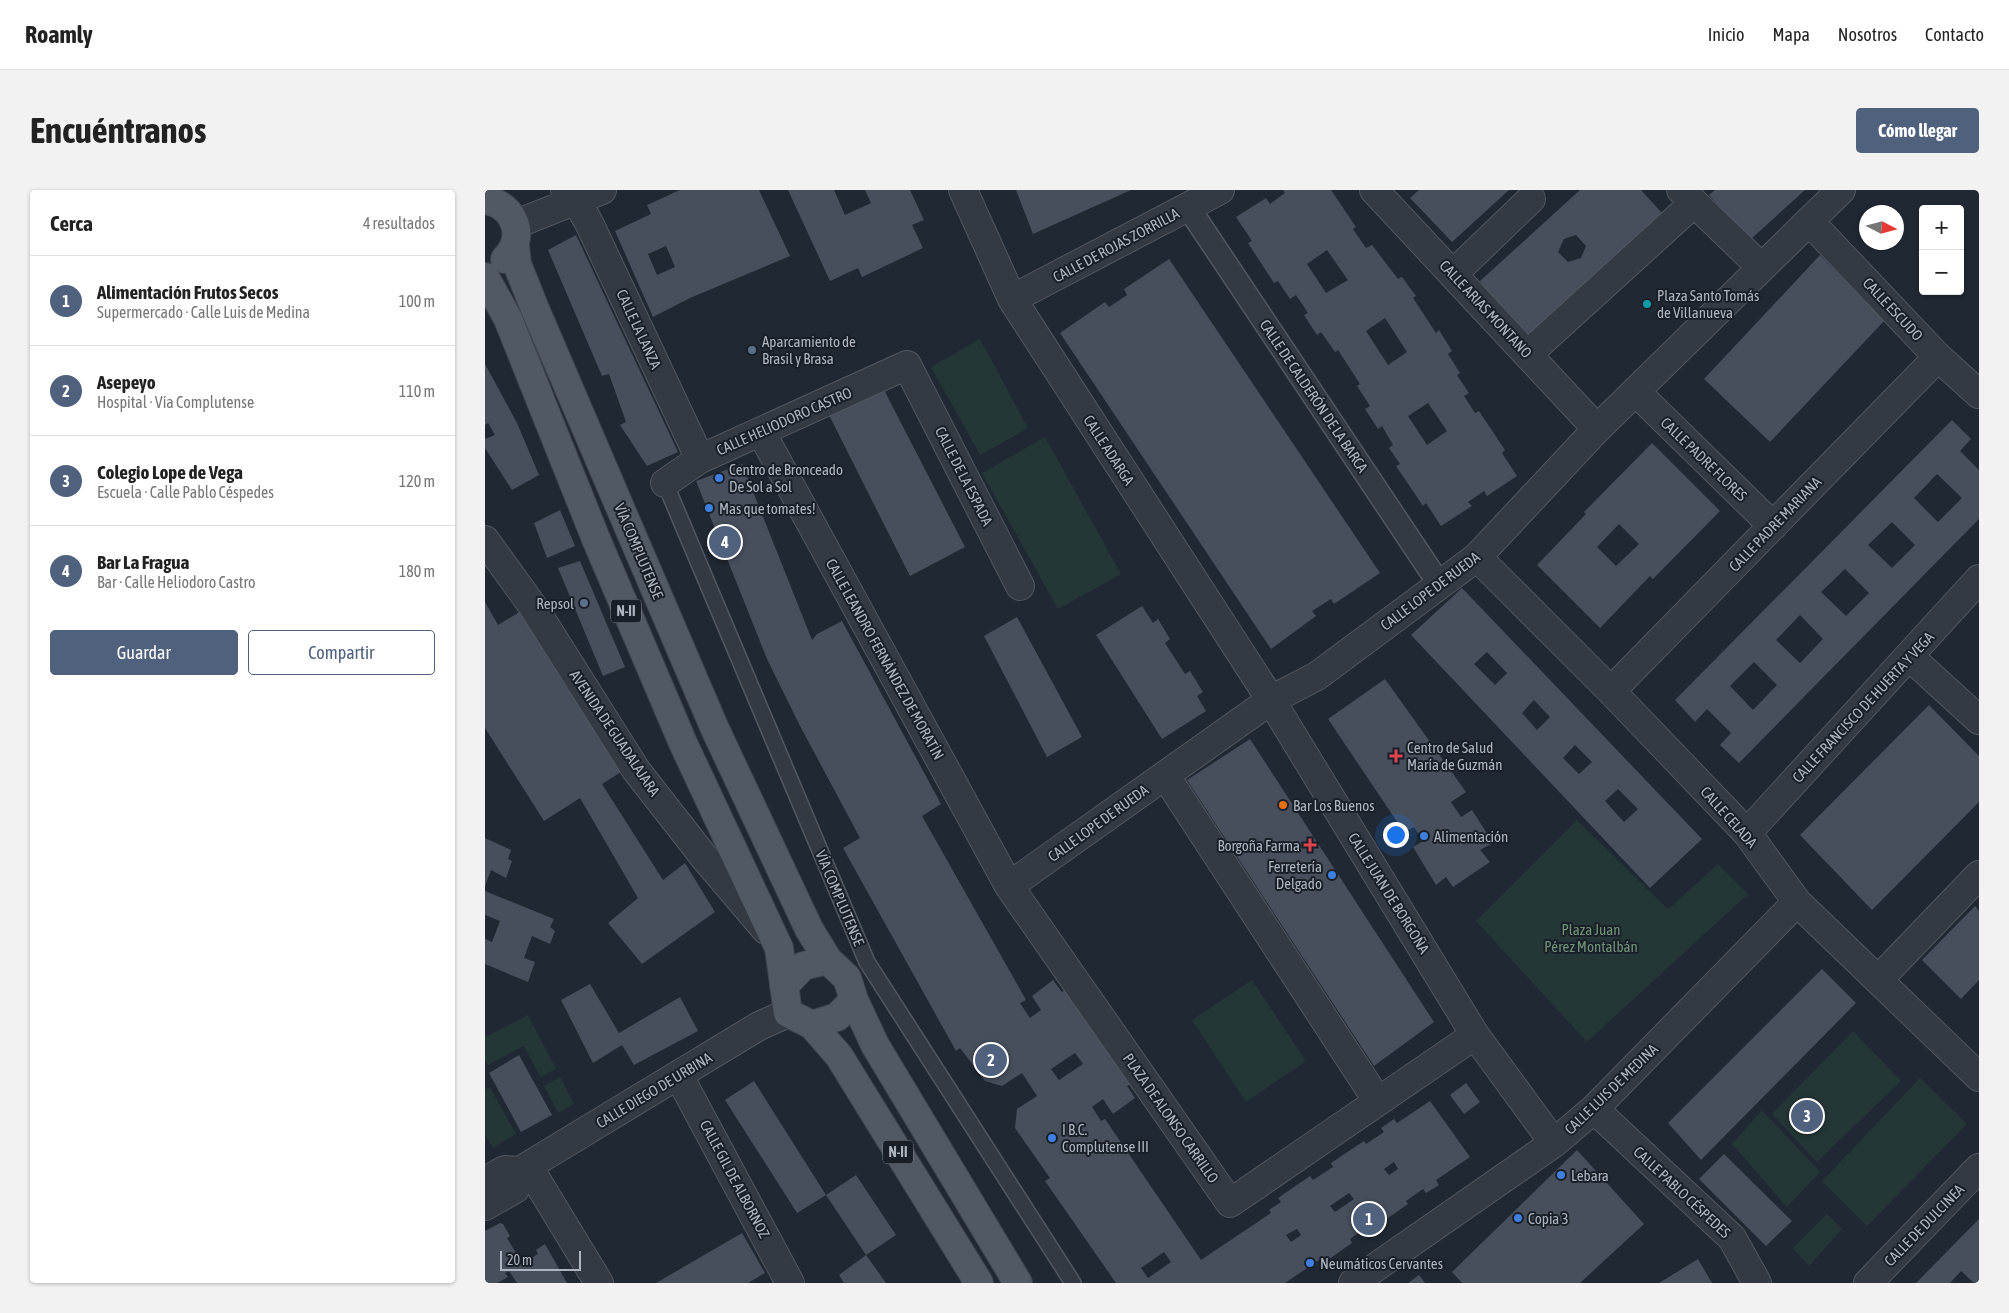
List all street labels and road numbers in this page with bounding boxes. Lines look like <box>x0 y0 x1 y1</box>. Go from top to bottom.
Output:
street label: CALLE DE ROJAS ZORRILLA <box>1050 204 1183 285</box>
street label: CALLE ARIAS MONTANO <box>1436 257 1536 361</box>
street label: CALLE ESCUDO <box>1860 274 1927 344</box>
street label: CALLE LA LANZA <box>613 287 665 372</box>
street label: CALLE DE CALDERÓN DE LA BARCA <box>1256 316 1372 476</box>
street label: CALLE HELIODORO CASTRO <box>714 383 854 458</box>
street label: CALLE ADARGA <box>1080 412 1138 489</box>
street label: CALLE PADRE FLORES <box>1657 414 1751 504</box>
street label: CALLE DE LA ESPADA <box>932 424 997 529</box>
street label: CALLE PADRE MARIANA <box>1726 473 1825 575</box>
street label: VÍA COMPLUTENSE <box>611 501 667 602</box>
street label: CALLE LOPE DE RUEDA <box>1377 548 1483 634</box>
street label: CALLE LEANDRO FERNÁNDEZ DE MORATÍN <box>823 556 947 762</box>
road number: N-II <box>611 600 641 622</box>
street label: CALLE FRANCISCO DE HUERTA Y VEGA <box>1789 628 1938 786</box>
street label: AVENIDA DE GUADALAJARA <box>567 667 664 800</box>
street label: CALLE LOPE DE RUEDA <box>1045 781 1152 865</box>
street label: CALLE CELADA <box>1697 783 1761 851</box>
street label: CALLE JUAN DE BORGOÑA <box>1345 830 1433 957</box>
street label: VÍA COMPLUTENSE <box>812 848 868 949</box>
street label: CALLE LUIS DE MEDINA <box>1561 1040 1662 1138</box>
street label: CALLE DIEGO DE URBINA <box>593 1048 715 1131</box>
street label: PLAZA DE ALONSO CARRILLO <box>1120 1050 1222 1186</box>
street label: CALLE GIL DE ALBORNOZ <box>697 1117 773 1241</box>
road number: N-II <box>883 1140 913 1164</box>
street label: CALLE PABLO CÉSPEDES <box>1630 1143 1734 1241</box>
street label: CALLE DE DULCINEA <box>1881 1180 1968 1269</box>

